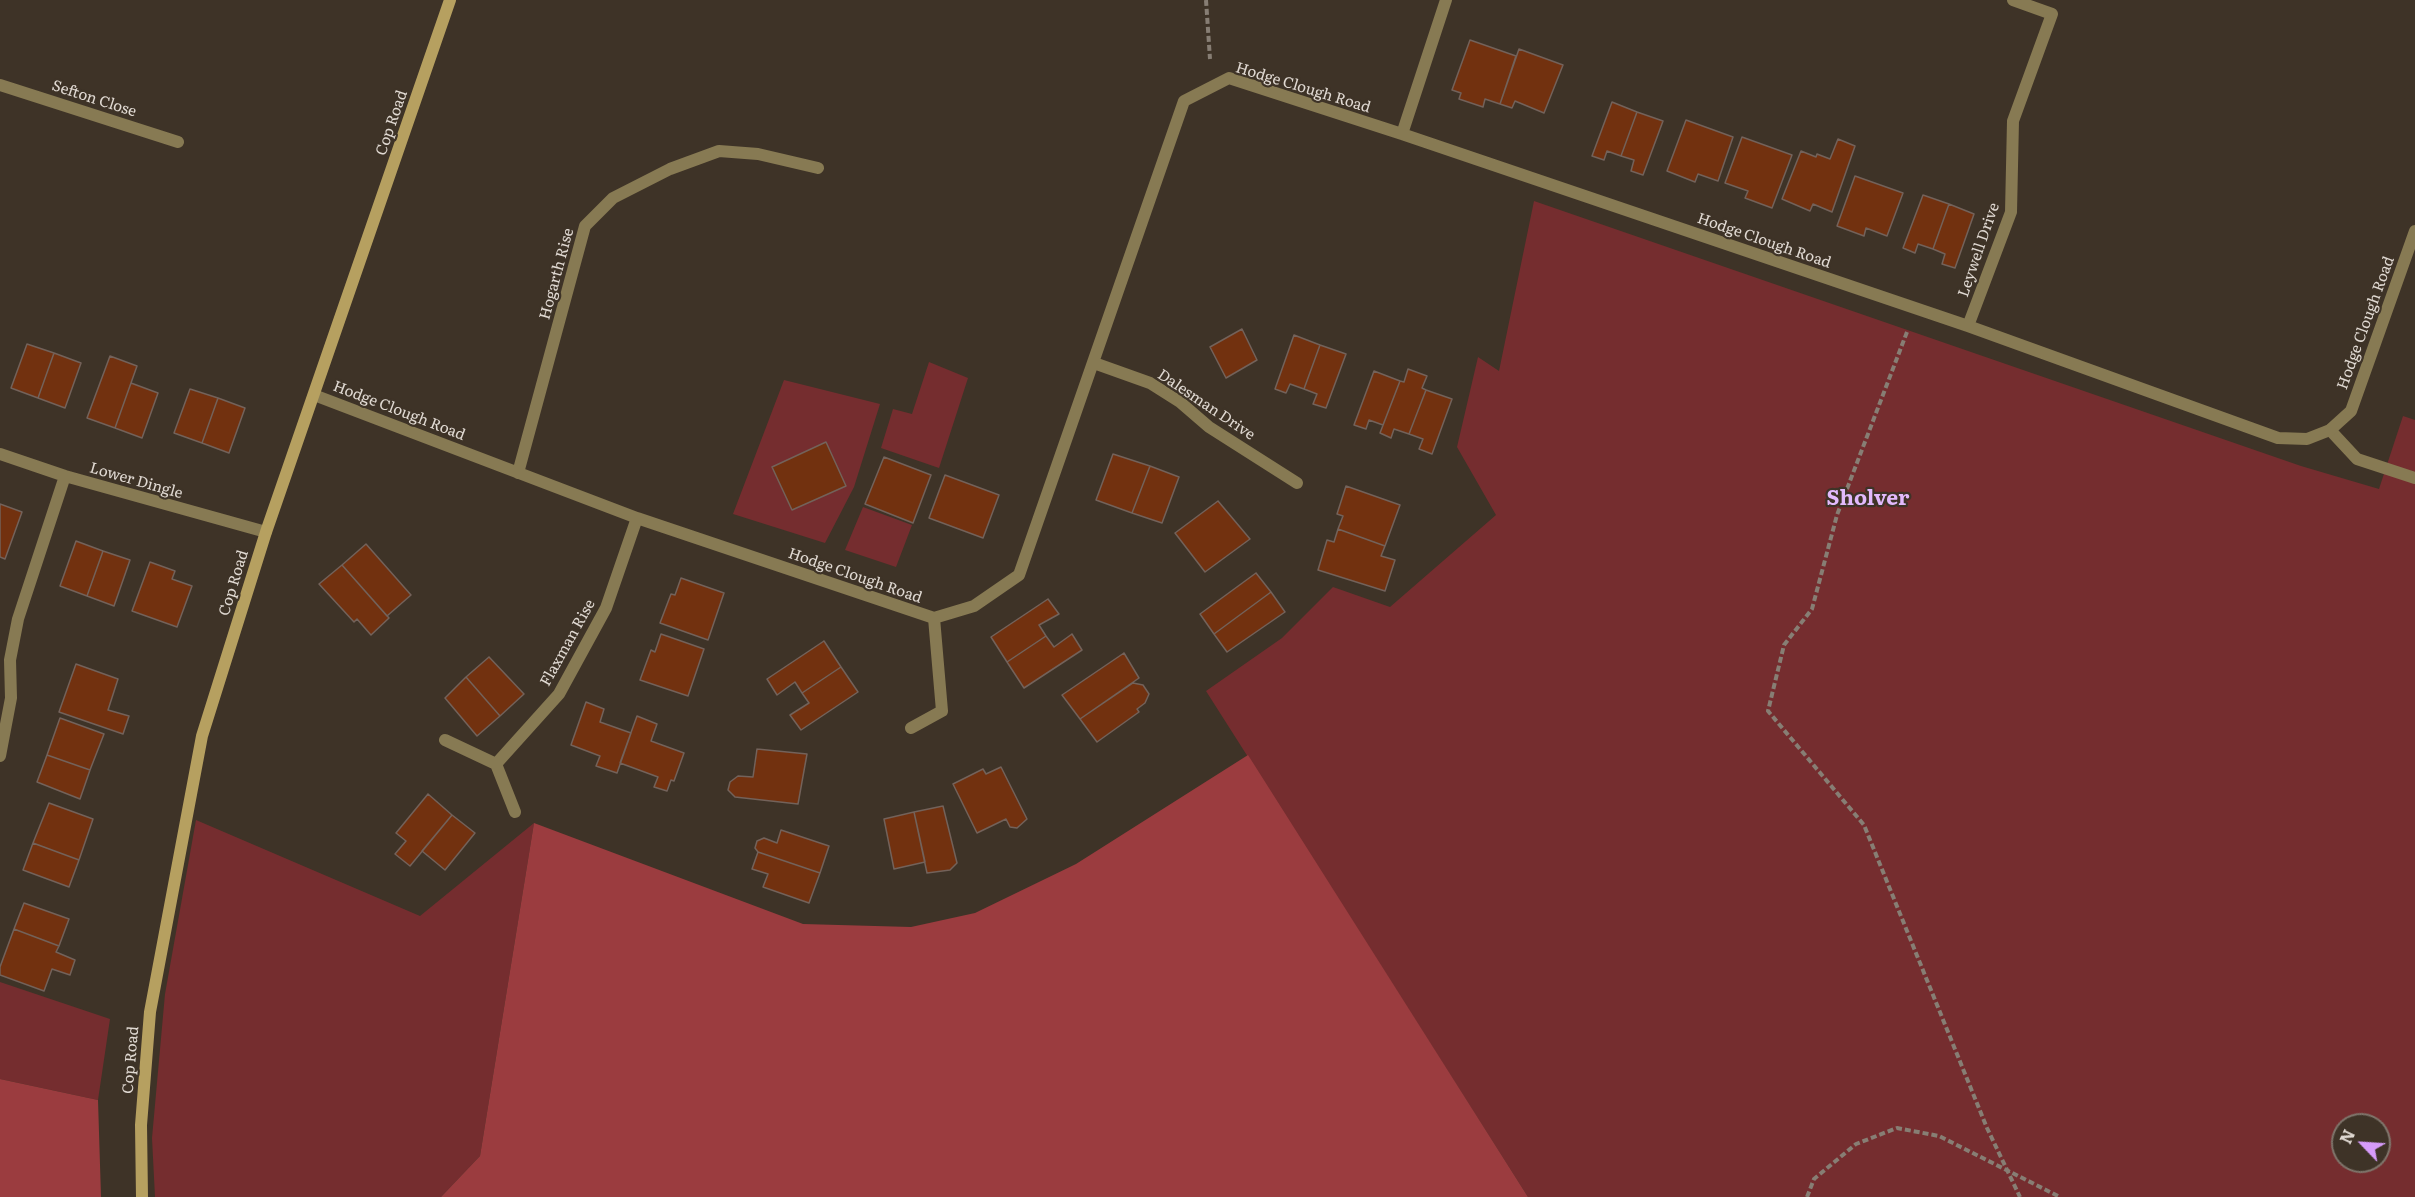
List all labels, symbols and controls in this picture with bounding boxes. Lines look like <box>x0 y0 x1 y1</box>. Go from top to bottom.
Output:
street label: Hodge Clough Road <box>1233 59 1373 117</box>
street label: Sefton Close <box>49 77 139 121</box>
street label: Cop Road <box>372 88 412 158</box>
street label: Leywell Drive <box>1954 201 2004 299</box>
street label: Hodge Clough Road <box>1695 210 1833 272</box>
street label: Hogarth Rise <box>536 226 578 322</box>
street label: Hodge Clough Road <box>2334 254 2398 392</box>
street label: Dalesman Drive <box>1154 366 1258 444</box>
street label: Hodge Clough Road <box>330 377 468 445</box>
street label: Lower Dingle <box>87 459 185 503</box>
district label: Sholver <box>1827 486 1909 512</box>
street label: Hodge Clough Road <box>786 545 924 607</box>
street label: Cop Road <box>215 548 253 618</box>
street label: Flaxman Rise <box>537 596 599 690</box>
street label: Cop Road <box>119 1025 143 1095</box>
north arrow <box>2331 1113 2391 1173</box>
text: N <box>2333 1125 2360 1147</box>

